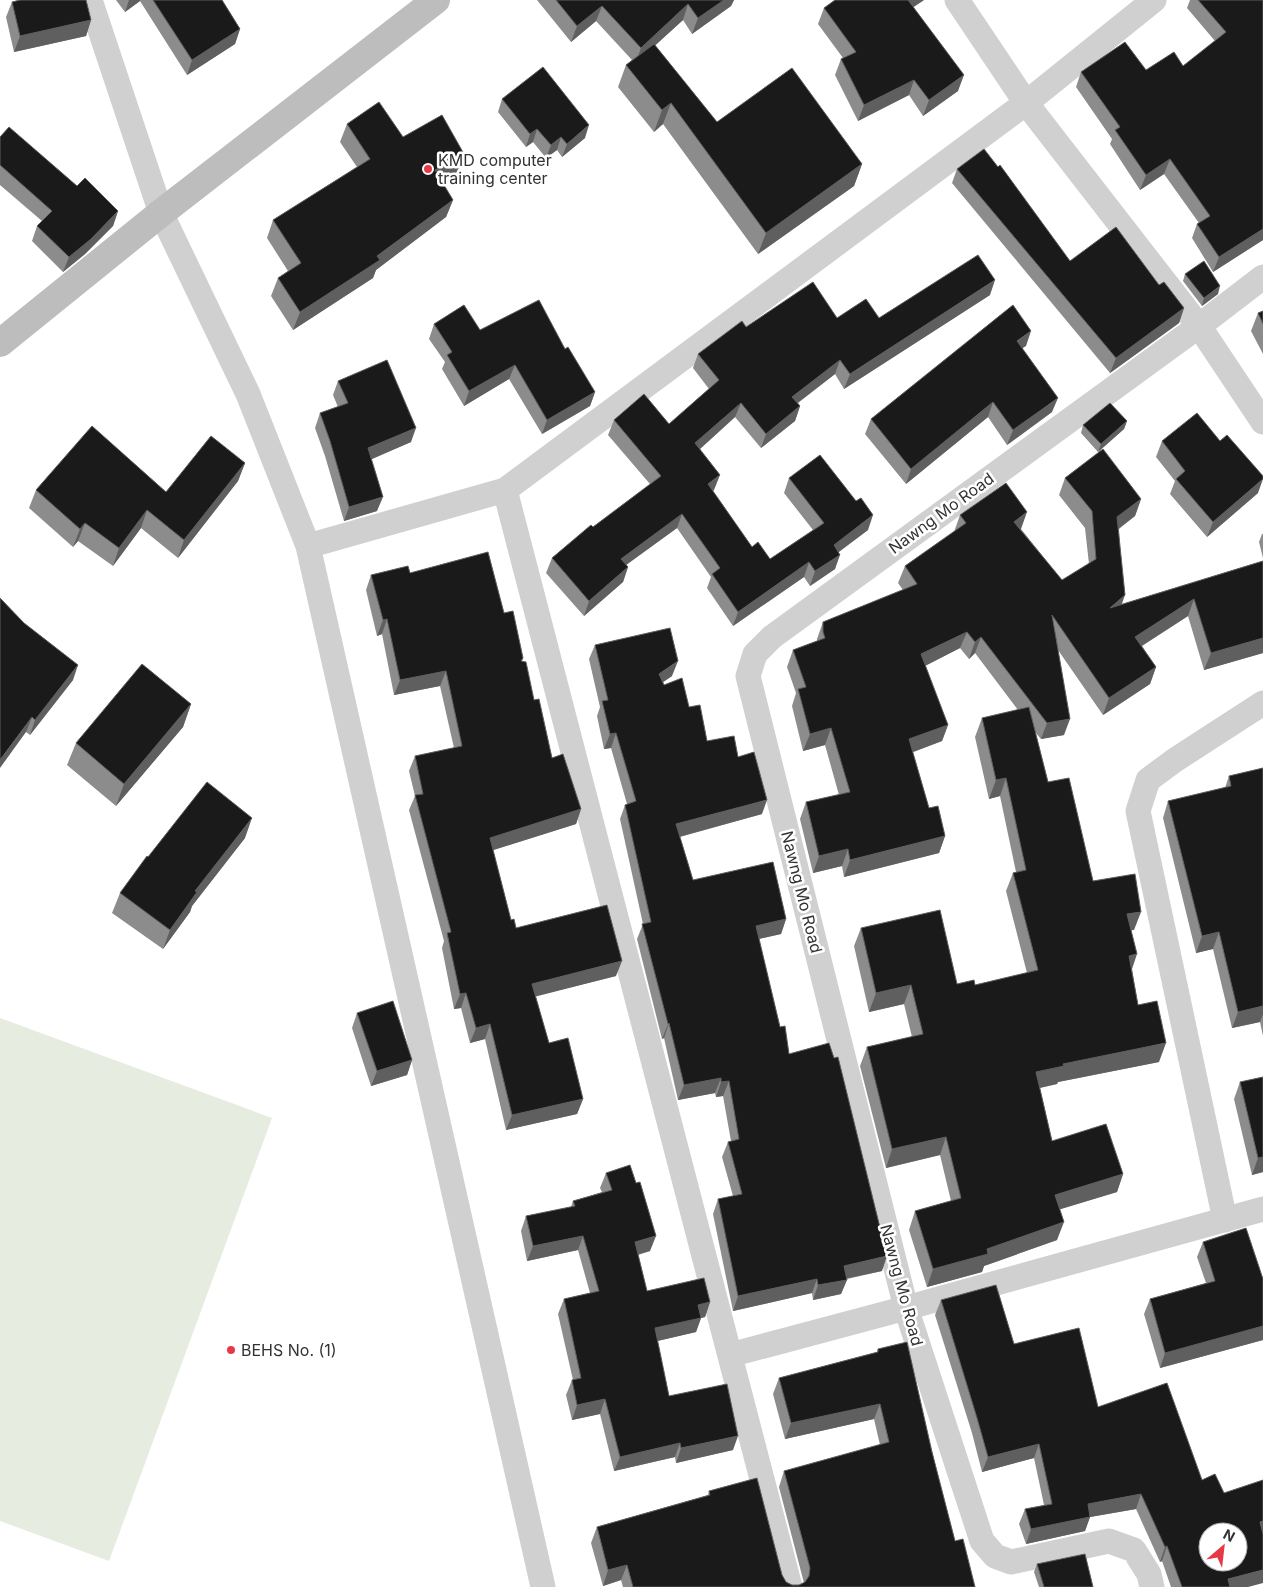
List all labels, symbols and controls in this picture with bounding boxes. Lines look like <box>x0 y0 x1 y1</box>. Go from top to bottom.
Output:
place label: KMD computer training center <box>438 150 552 188</box>
marker: KMD computer training center <box>422 163 434 175</box>
street label: Nawng Mo Road <box>885 468 997 558</box>
street label: Nawng Mo Road <box>777 829 827 955</box>
street label: Nawng Mo Road <box>876 1222 928 1348</box>
place label: BEHS No. (1) <box>241 1340 337 1360</box>
marker: BEHS No. (1) <box>225 1344 237 1356</box>
north arrow <box>1198 1522 1248 1572</box>
text: N <box>1221 1525 1238 1545</box>

